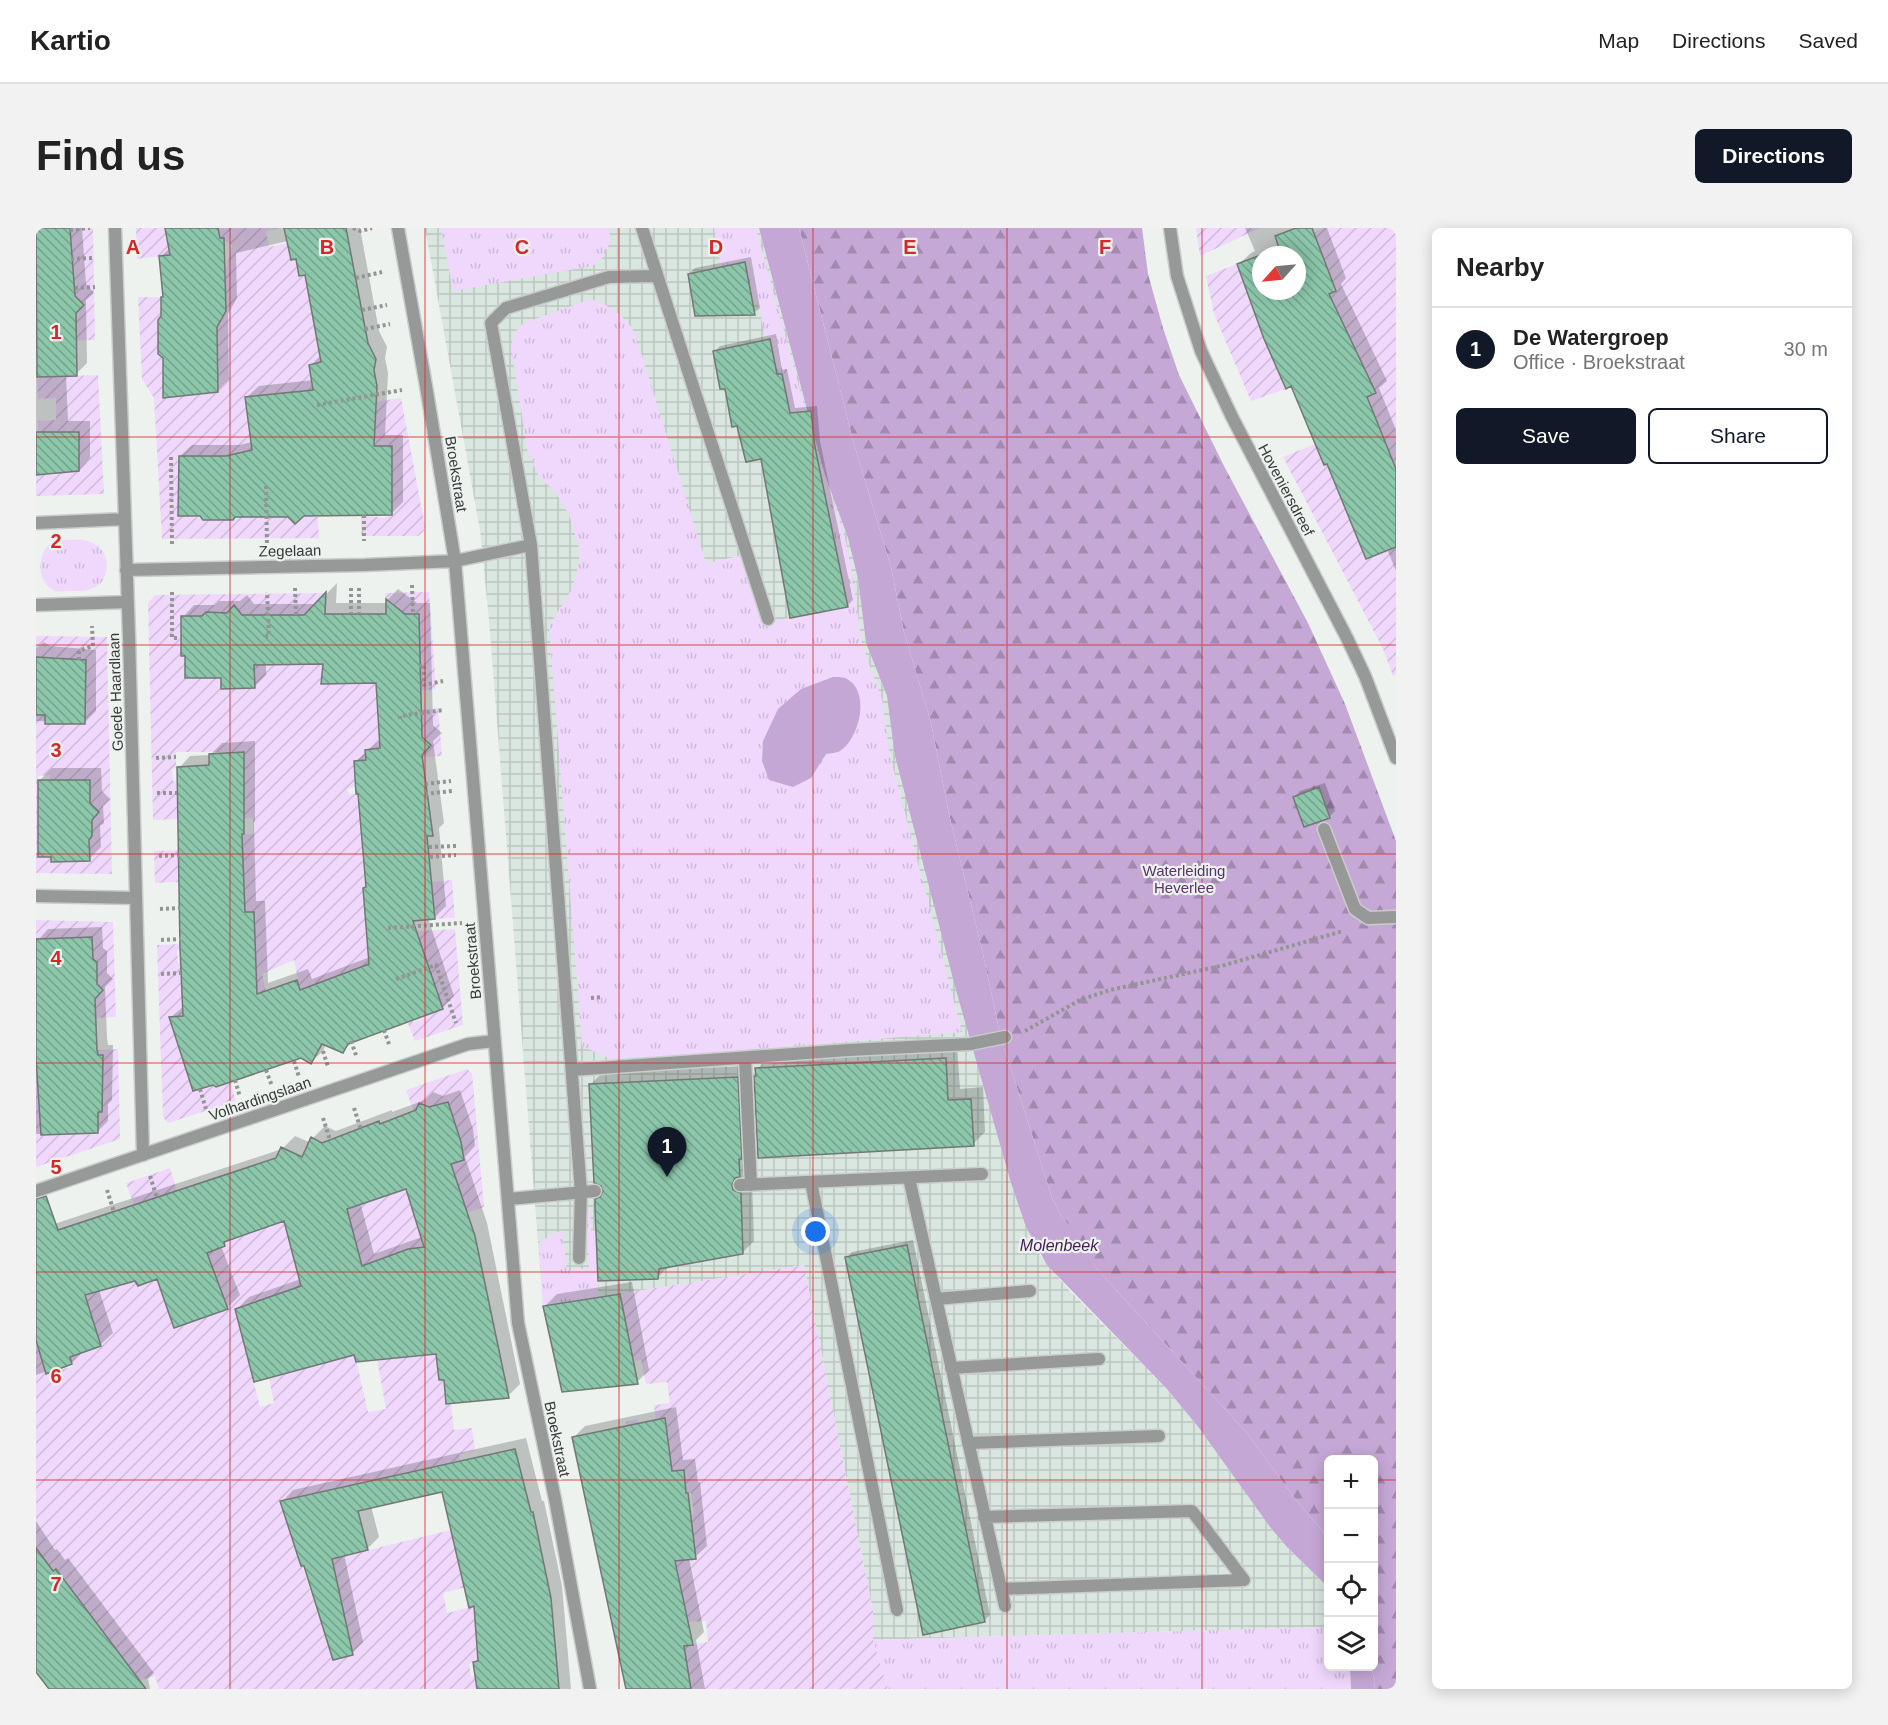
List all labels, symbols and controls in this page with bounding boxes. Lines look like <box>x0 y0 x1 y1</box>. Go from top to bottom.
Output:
text: Kartio <box>30 25 111 56</box>
text: Map <box>1598 29 1639 52</box>
text: Directions <box>1672 29 1765 52</box>
text: Saved <box>1798 29 1858 52</box>
button: Directions <box>1695 129 1852 183</box>
text: Find us <box>36 132 185 179</box>
text: A <box>126 236 140 258</box>
text: B <box>320 236 334 258</box>
text: C <box>515 236 529 258</box>
text: D <box>709 236 723 258</box>
text: E <box>903 236 917 258</box>
text: F <box>1099 236 1111 258</box>
north arrow <box>1252 246 1306 300</box>
text: Nearby <box>1456 252 1544 282</box>
text: 1 <box>50 321 62 343</box>
text: De Watergroep <box>1513 325 1669 350</box>
text: 1 <box>1470 338 1481 360</box>
text: 30 m <box>1784 338 1828 360</box>
text: Office · Broekstraat <box>1513 351 1685 373</box>
button: Save <box>1456 408 1636 464</box>
button: Share <box>1648 408 1828 464</box>
street label: Broekstraat <box>442 435 471 514</box>
street label: Hoveniersdreef <box>1255 441 1318 539</box>
text: 2 <box>50 530 62 552</box>
street label: Zegelaan <box>259 541 321 560</box>
street label: Goede Haardlaan <box>105 633 126 751</box>
text: 3 <box>50 739 62 761</box>
park label: Waterleiding Heverlee <box>1143 862 1225 896</box>
street label: Broekstraat <box>461 921 484 1000</box>
text: 4 <box>50 947 62 969</box>
street label: Volhardingslaan <box>207 1073 313 1124</box>
pin: 1 <box>648 1128 686 1177</box>
text: 5 <box>50 1156 62 1178</box>
your location <box>801 1217 830 1246</box>
water label: Molenbeek <box>1020 1237 1099 1254</box>
text: 6 <box>50 1365 62 1387</box>
street label: Broekstraat <box>541 1400 574 1479</box>
map controls <box>1324 1455 1378 1671</box>
button: + <box>1324 1455 1378 1509</box>
button: − <box>1324 1509 1378 1563</box>
button: locate <box>1324 1563 1378 1617</box>
text: 7 <box>50 1573 62 1595</box>
button: layers <box>1324 1617 1378 1671</box>

